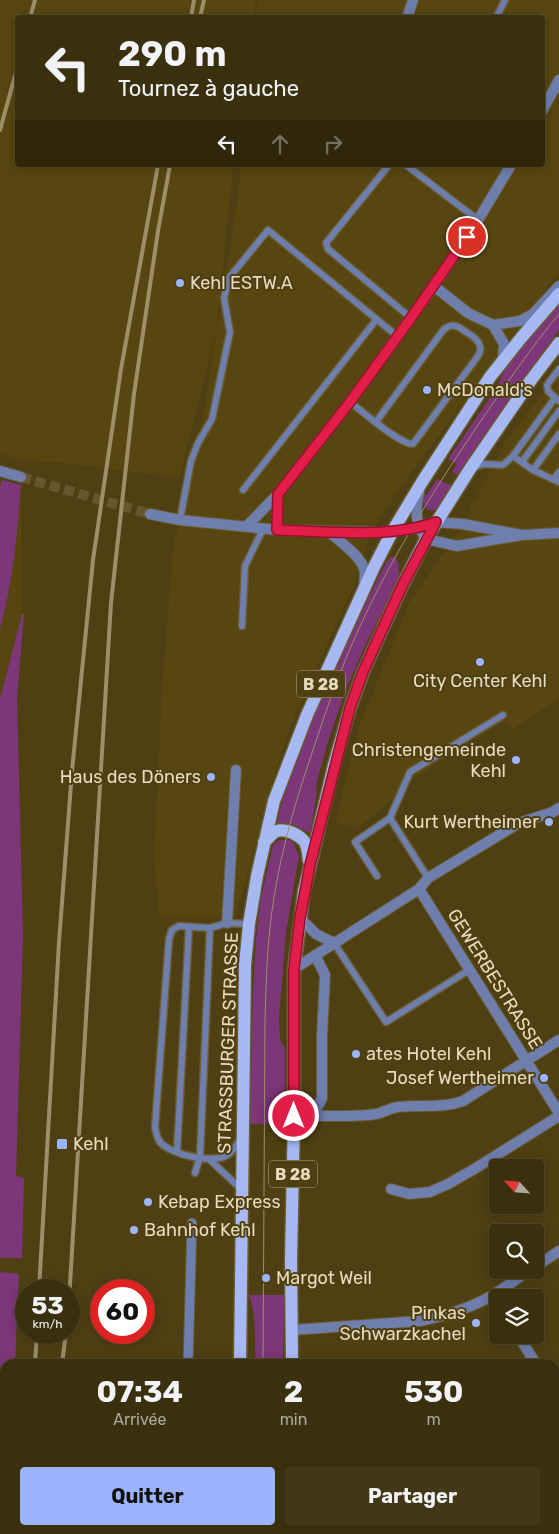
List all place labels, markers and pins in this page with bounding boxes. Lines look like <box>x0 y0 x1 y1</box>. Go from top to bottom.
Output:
pin <box>446 216 488 258</box>
place label: Kehl ESTW.A <box>190 272 293 294</box>
marker: Kehl ESTW.A <box>174 277 186 289</box>
place label: McDonald's <box>437 379 533 401</box>
marker: McDonald's <box>421 384 433 396</box>
marker: City Center Kehl <box>474 656 486 668</box>
place label: City Center Kehl <box>413 670 547 692</box>
place label: Christengemeinde Kehl <box>352 739 506 782</box>
marker: Christengemeinde Kehl <box>510 754 522 766</box>
place label: Haus des Döners <box>60 766 201 788</box>
marker: Haus des Döners <box>205 771 217 783</box>
place label: Kurt Wertheimer <box>403 811 539 833</box>
marker: Kurt Wertheimer <box>543 816 555 828</box>
place label: ates Hotel Kehl <box>366 1043 491 1065</box>
marker: ates Hotel Kehl <box>350 1048 362 1060</box>
place label: Josef Wertheimer <box>386 1067 534 1089</box>
marker: Josef Wertheimer <box>538 1072 550 1084</box>
place label: Kehl <box>73 1133 109 1155</box>
marker: Kehl <box>55 1137 69 1151</box>
place label: Kebap Express <box>158 1191 281 1213</box>
marker: Kebap Express <box>142 1196 154 1208</box>
place label: Bahnhof Kehl <box>144 1219 256 1241</box>
marker: Bahnhof Kehl <box>128 1224 140 1236</box>
place label: Margot Weil <box>276 1267 372 1289</box>
marker: Margot Weil <box>260 1272 272 1284</box>
place label: Pinkas Schwarzkachel <box>340 1302 466 1345</box>
marker: Pinkas Schwarzkachel <box>470 1317 482 1329</box>

